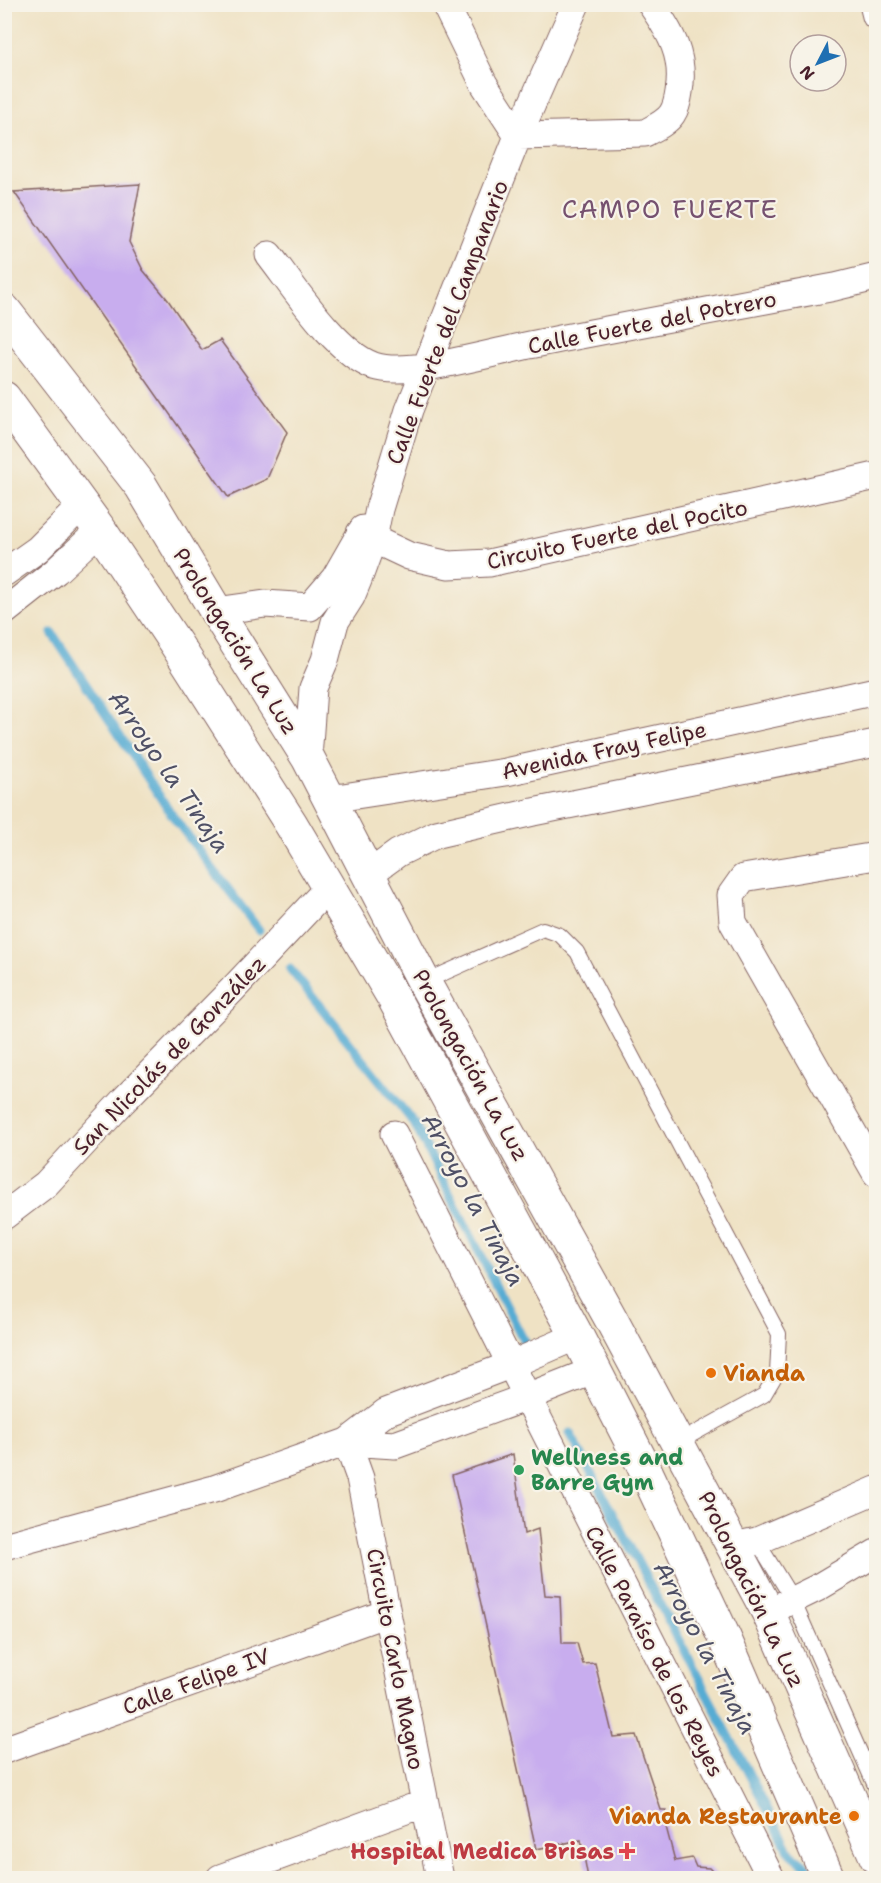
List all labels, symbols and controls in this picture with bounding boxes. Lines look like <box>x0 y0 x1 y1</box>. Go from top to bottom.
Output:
north arrow <box>788 33 848 93</box>
text: N <box>795 61 819 84</box>
street label: Calle Fuerte del Campanario <box>380 176 515 468</box>
district label: CAMPO FUERTE <box>562 191 778 226</box>
street label: Calle Fuerte del Potrero <box>525 284 779 361</box>
street label: Circuito Fuerte del Pocito <box>484 493 750 576</box>
street label: Prolongación La Luz <box>166 542 305 740</box>
water label: Arroyo la Tinaja <box>101 684 237 860</box>
street label: Avenida Fray Felipe <box>499 715 709 786</box>
street label: San Nicolás de González <box>66 949 272 1161</box>
street label: Prolongación La Luz <box>406 964 535 1166</box>
water label: Arroyo la Tinaja <box>414 1108 532 1292</box>
place label: Vianda <box>723 1359 805 1388</box>
marker: Vianda <box>704 1366 718 1380</box>
place label: Wellness and Barre Gym <box>531 1443 684 1497</box>
marker: Wellness and Barre Gym <box>512 1463 526 1477</box>
street label: Prolongación La Luz <box>691 1486 812 1692</box>
street label: Calle Paraíso de los Reyes <box>578 1521 731 1782</box>
street label: Circuito Carlo Magno <box>360 1546 431 1772</box>
water label: Arroyo la Tinaja <box>646 1556 764 1740</box>
street label: Calle Felipe IV <box>118 1641 274 1722</box>
place label: Vianda Restaurante <box>609 1802 842 1831</box>
marker: Vianda Restaurante <box>847 1809 861 1823</box>
place label: Hospital Medica Brisas <box>350 1837 614 1866</box>
marker: Hospital Medica Brisas <box>618 1842 636 1860</box>

